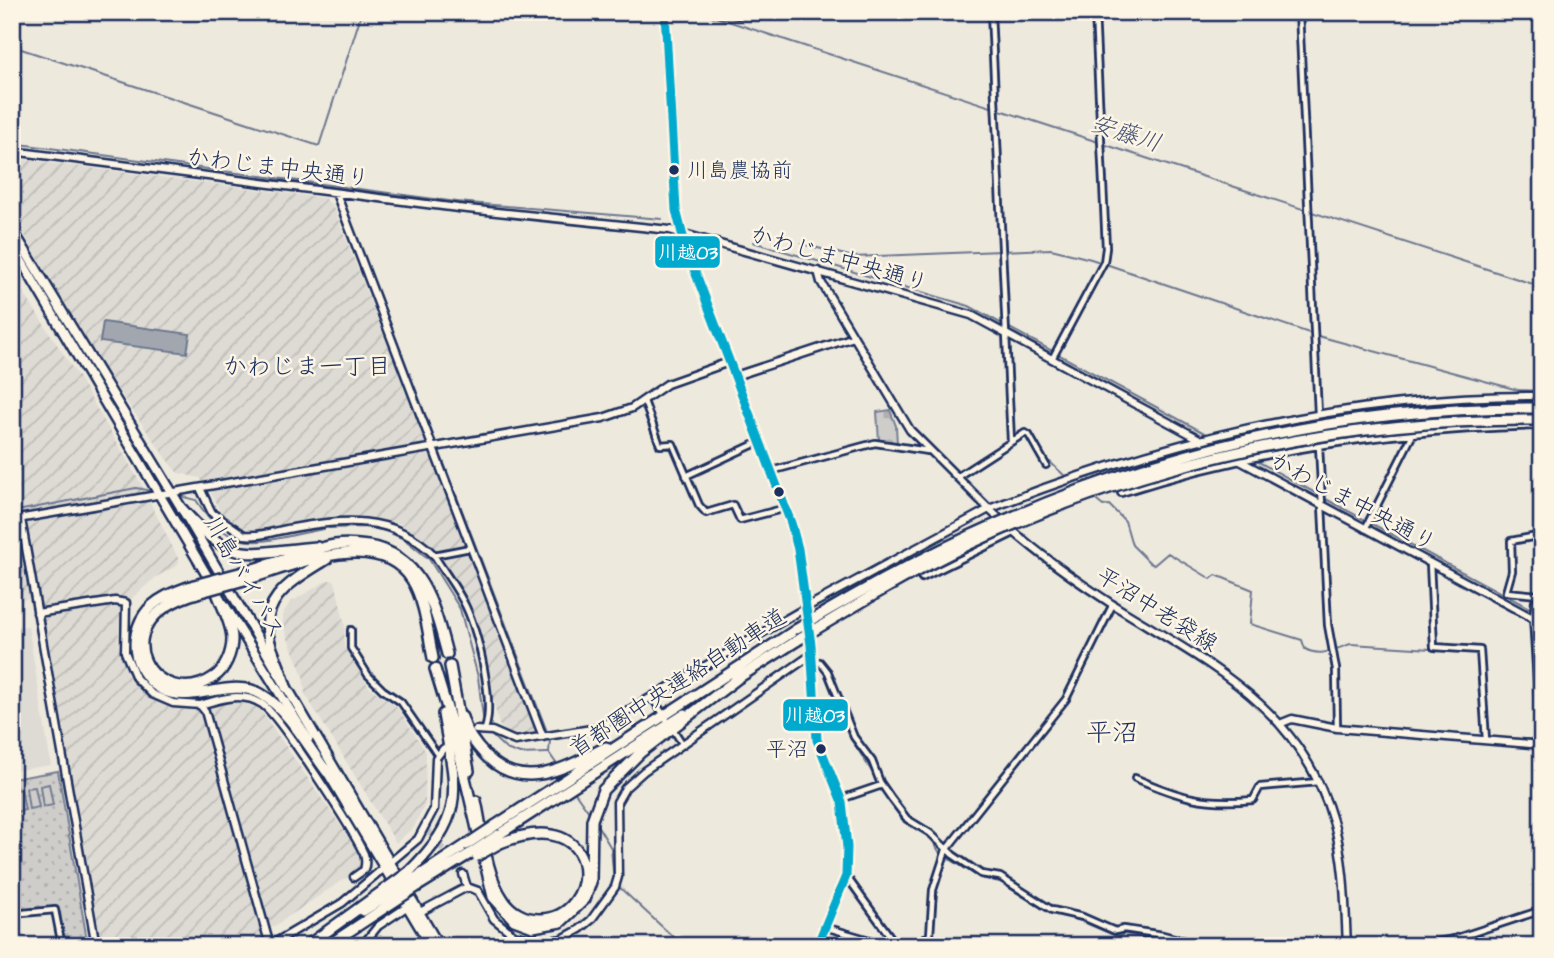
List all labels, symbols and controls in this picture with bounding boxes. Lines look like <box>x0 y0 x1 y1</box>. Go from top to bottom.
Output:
water label: 安藤川 <box>1087 107 1165 161</box>
street label: かわじま中央通り <box>185 141 371 195</box>
place label: 川島農協前 <box>687 156 792 185</box>
marker: 川島農協前 <box>667 163 681 177</box>
street label: かわじま中央通り <box>746 218 932 300</box>
line badge: 川越03 <box>654 235 721 269</box>
text: 川越03 <box>658 240 718 267</box>
district label: かわじま一丁目 <box>223 350 391 384</box>
street label: かわじま中央通り <box>1264 445 1442 559</box>
unlabelled marker <box>772 485 786 499</box>
street label: 川島バイパス <box>196 509 292 645</box>
street label: 平沼中老袋線 <box>1090 560 1224 660</box>
street label: 首都圏中央連絡自動車道 <box>563 601 793 765</box>
line badge: 川越03 <box>782 698 849 732</box>
text: 川越03 <box>785 703 845 730</box>
district label: 平沼 <box>1086 715 1138 751</box>
place label: 平沼 <box>766 735 808 764</box>
marker: 平沼 <box>814 742 828 756</box>

